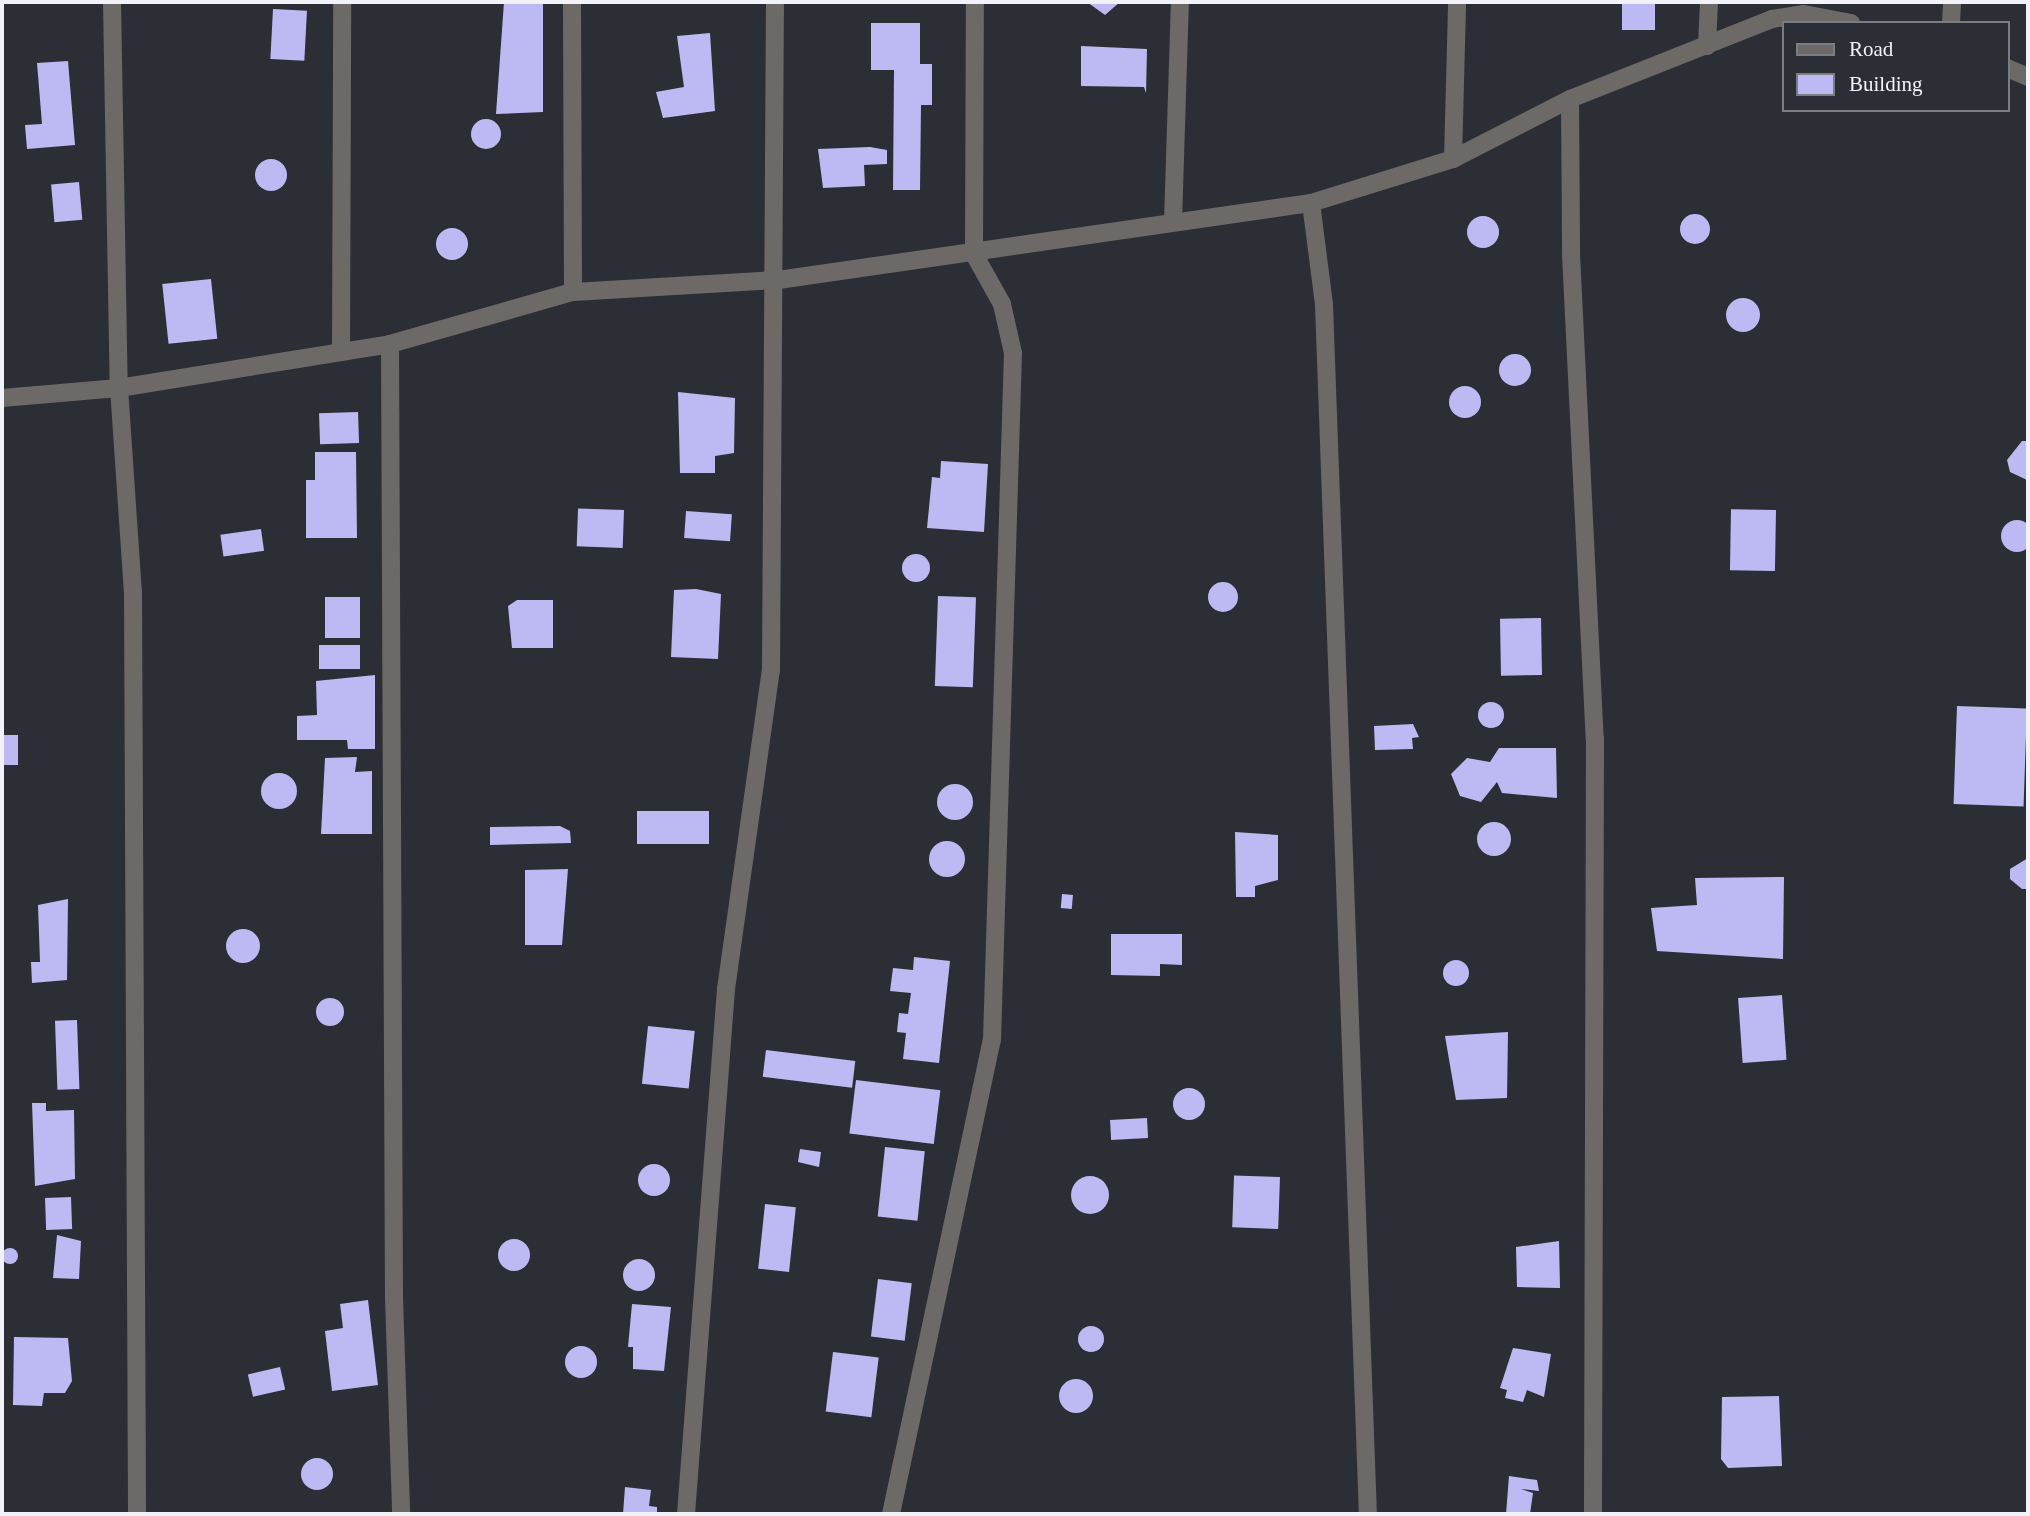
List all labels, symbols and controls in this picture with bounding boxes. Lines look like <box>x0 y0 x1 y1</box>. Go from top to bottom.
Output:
legend <box>1782 21 2009 112</box>
text: Road <box>1849 37 1893 61</box>
text: Building <box>1849 72 1923 96</box>

